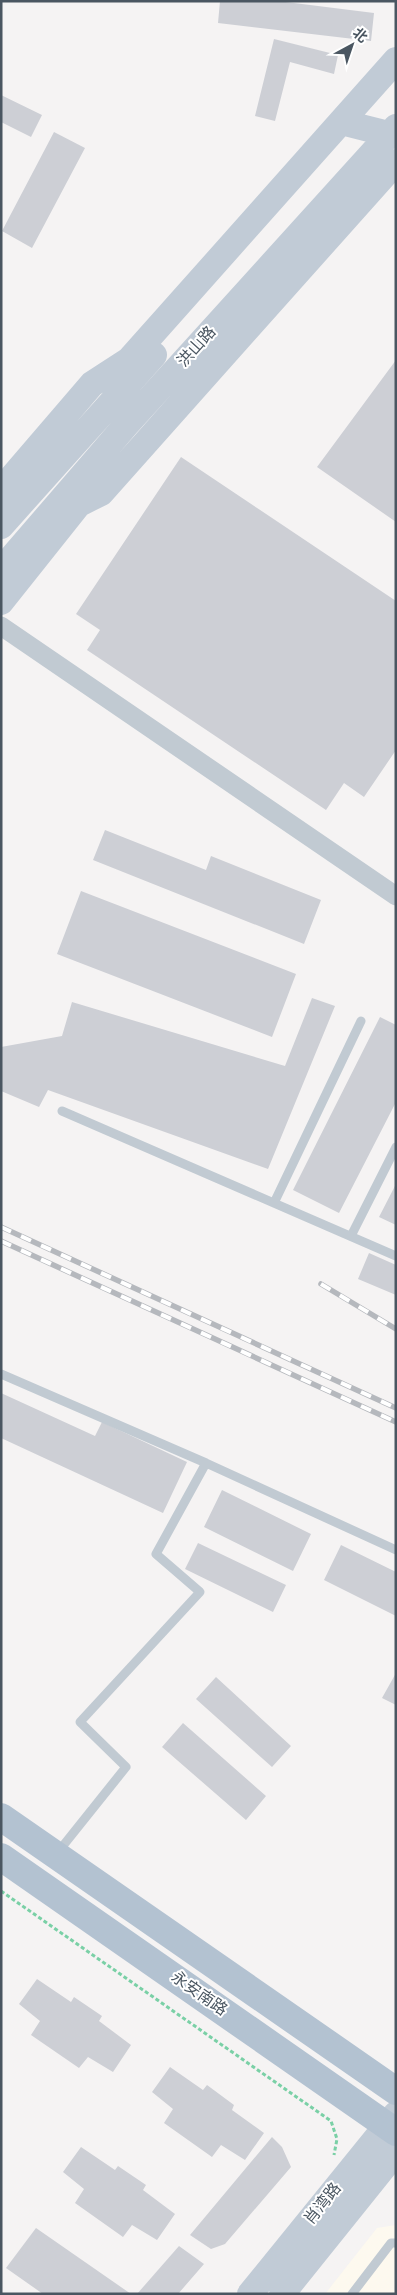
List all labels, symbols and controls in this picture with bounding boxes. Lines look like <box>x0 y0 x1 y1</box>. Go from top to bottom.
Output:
north arrow <box>327 20 377 70</box>
text: 北 <box>349 24 371 46</box>
street label: 洪山路 <box>174 323 220 371</box>
street label: 永安南路 <box>167 1968 231 2020</box>
street label: 肖湾路 <box>301 2179 345 2229</box>

